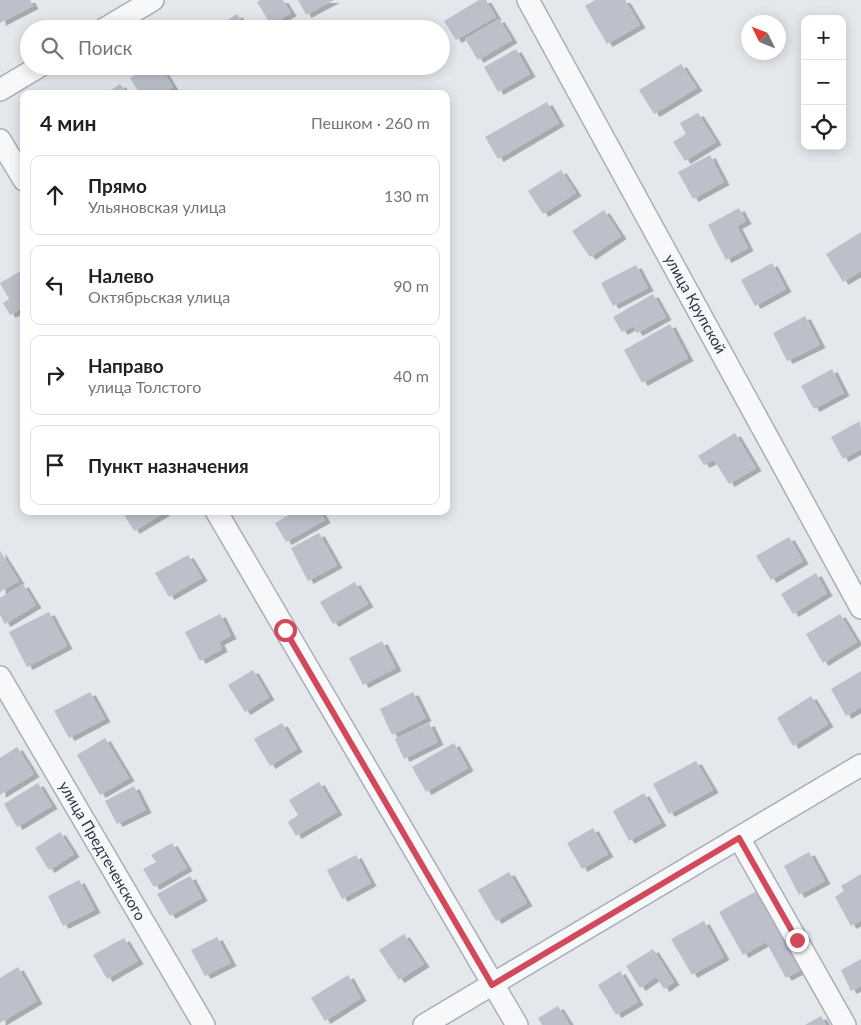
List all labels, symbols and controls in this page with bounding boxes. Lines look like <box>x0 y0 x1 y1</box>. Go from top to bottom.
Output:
north arrow <box>741 15 786 60</box>
map controls <box>801 15 846 150</box>
button: + <box>801 15 846 60</box>
search box <box>20 20 450 75</box>
icon: search <box>38 34 66 62</box>
text: Поиск <box>78 36 132 59</box>
button: − <box>801 60 846 105</box>
button: locate <box>801 105 846 150</box>
text: 4 мин <box>40 110 97 135</box>
text: Пешком · 260 m <box>311 113 430 132</box>
text: Прямо <box>88 174 147 197</box>
icon: ahead <box>41 181 69 209</box>
text: 130 m <box>384 186 429 205</box>
text: Ульяновская улица <box>88 197 226 216</box>
street label: улица Крупской <box>661 251 731 356</box>
text: Налево <box>88 264 154 287</box>
icon: left <box>41 271 69 299</box>
text: 90 m <box>393 276 429 295</box>
text: Октябрьская улица <box>88 287 230 306</box>
text: Направо <box>88 354 164 377</box>
icon: right <box>41 361 69 389</box>
text: 40 m <box>393 366 429 385</box>
text: улица Толстого <box>88 377 201 396</box>
icon: arrive <box>41 451 69 479</box>
text: Пункт назначения <box>88 454 249 477</box>
route start <box>274 619 297 642</box>
street label: улица Предтеченского <box>56 778 150 923</box>
route end <box>786 929 809 952</box>

